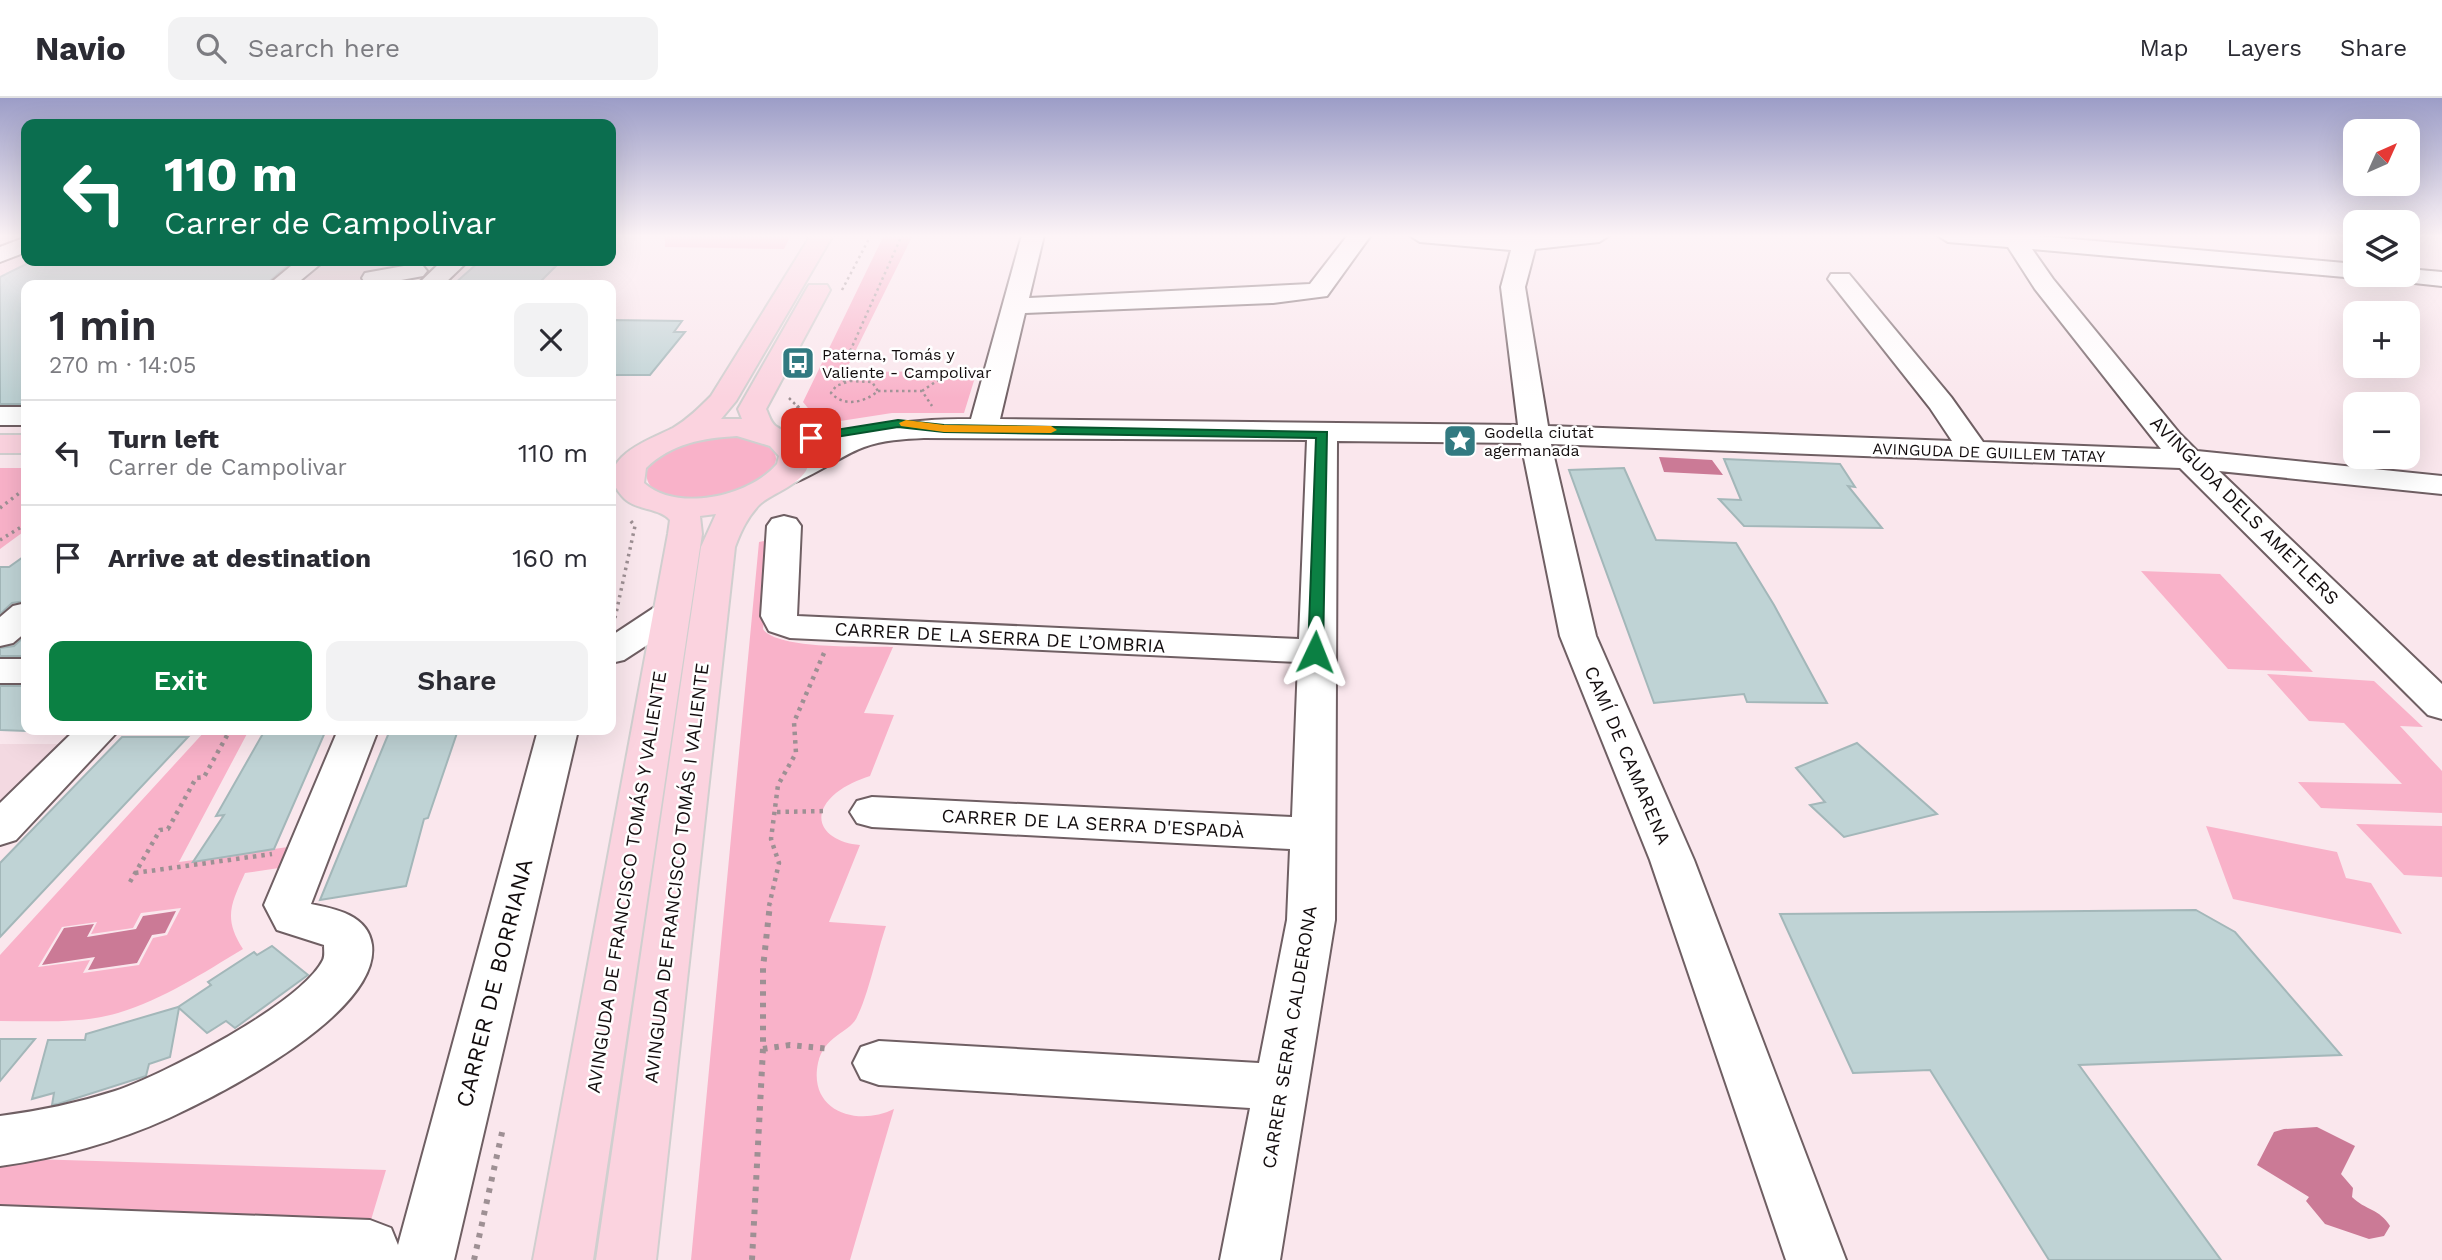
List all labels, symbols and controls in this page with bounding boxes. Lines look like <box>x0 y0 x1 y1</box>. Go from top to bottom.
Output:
search box <box>168 17 658 80</box>
text: Navio <box>35 29 126 68</box>
icon: search <box>192 29 230 67</box>
text: Search here <box>248 33 400 63</box>
text: Map <box>2140 34 2188 62</box>
text: Layers <box>2226 34 2302 62</box>
text: Share <box>2340 34 2407 62</box>
north arrow <box>2343 119 2420 196</box>
map controls <box>2343 119 2420 469</box>
text: 110 m <box>164 145 298 203</box>
icon: left <box>49 147 140 238</box>
text: Carrer de Campolivar <box>164 204 496 242</box>
button: layers <box>2343 210 2420 287</box>
text: 1 min <box>49 301 157 350</box>
button: + <box>2343 301 2420 378</box>
button: close <box>514 303 588 377</box>
bus stop icon: Paterna, Tomás y Valiente - Campolivar <box>779 344 817 382</box>
place label: Paterna, Tomás y Valiente - Campolivar <box>822 345 992 382</box>
text: 270 m · 14:05 <box>49 352 196 379</box>
button: − <box>2343 392 2420 469</box>
pin <box>781 408 841 468</box>
street label: AVINGUDA DELS AMETLERS <box>2145 411 2344 610</box>
icon: arrive <box>792 419 830 457</box>
place icon: Godella ciutat agermanada <box>1441 422 1479 460</box>
place label: Godella ciutat agermanada <box>1484 423 1594 460</box>
text: Turn left <box>108 424 219 454</box>
icon: left <box>49 434 87 472</box>
text: 110 m <box>518 438 588 468</box>
street label: AVINGUDA DE GUILLEM TATAY <box>1872 439 2106 466</box>
text: Carrer de Campolivar <box>108 454 347 481</box>
icon: arrive <box>49 539 87 577</box>
text: Arrive at destination <box>108 543 371 573</box>
text: 160 m <box>512 543 588 573</box>
position arrow <box>1278 615 1352 689</box>
street label: CARRER DE LA SERRA DE L’OMBRIA <box>834 617 1166 658</box>
button: Exit <box>49 641 312 721</box>
button: Share <box>326 641 588 721</box>
street label: AVINGUDA DE FRANCISCO TOMÁS I VALIENTE <box>639 662 714 1085</box>
street label: CAMÍ DE CAMARENA <box>1579 662 1676 848</box>
street label: AVINGUDA DE FRANCISCO TOMÁS Y VALIENTE <box>582 669 671 1095</box>
street label: CARRER DE LA SERRA D'ESPADÀ <box>941 804 1245 843</box>
street label: CARRER DE BORRIANA <box>451 856 538 1110</box>
street label: CARRER SERRA CALDERONA <box>1257 904 1322 1170</box>

